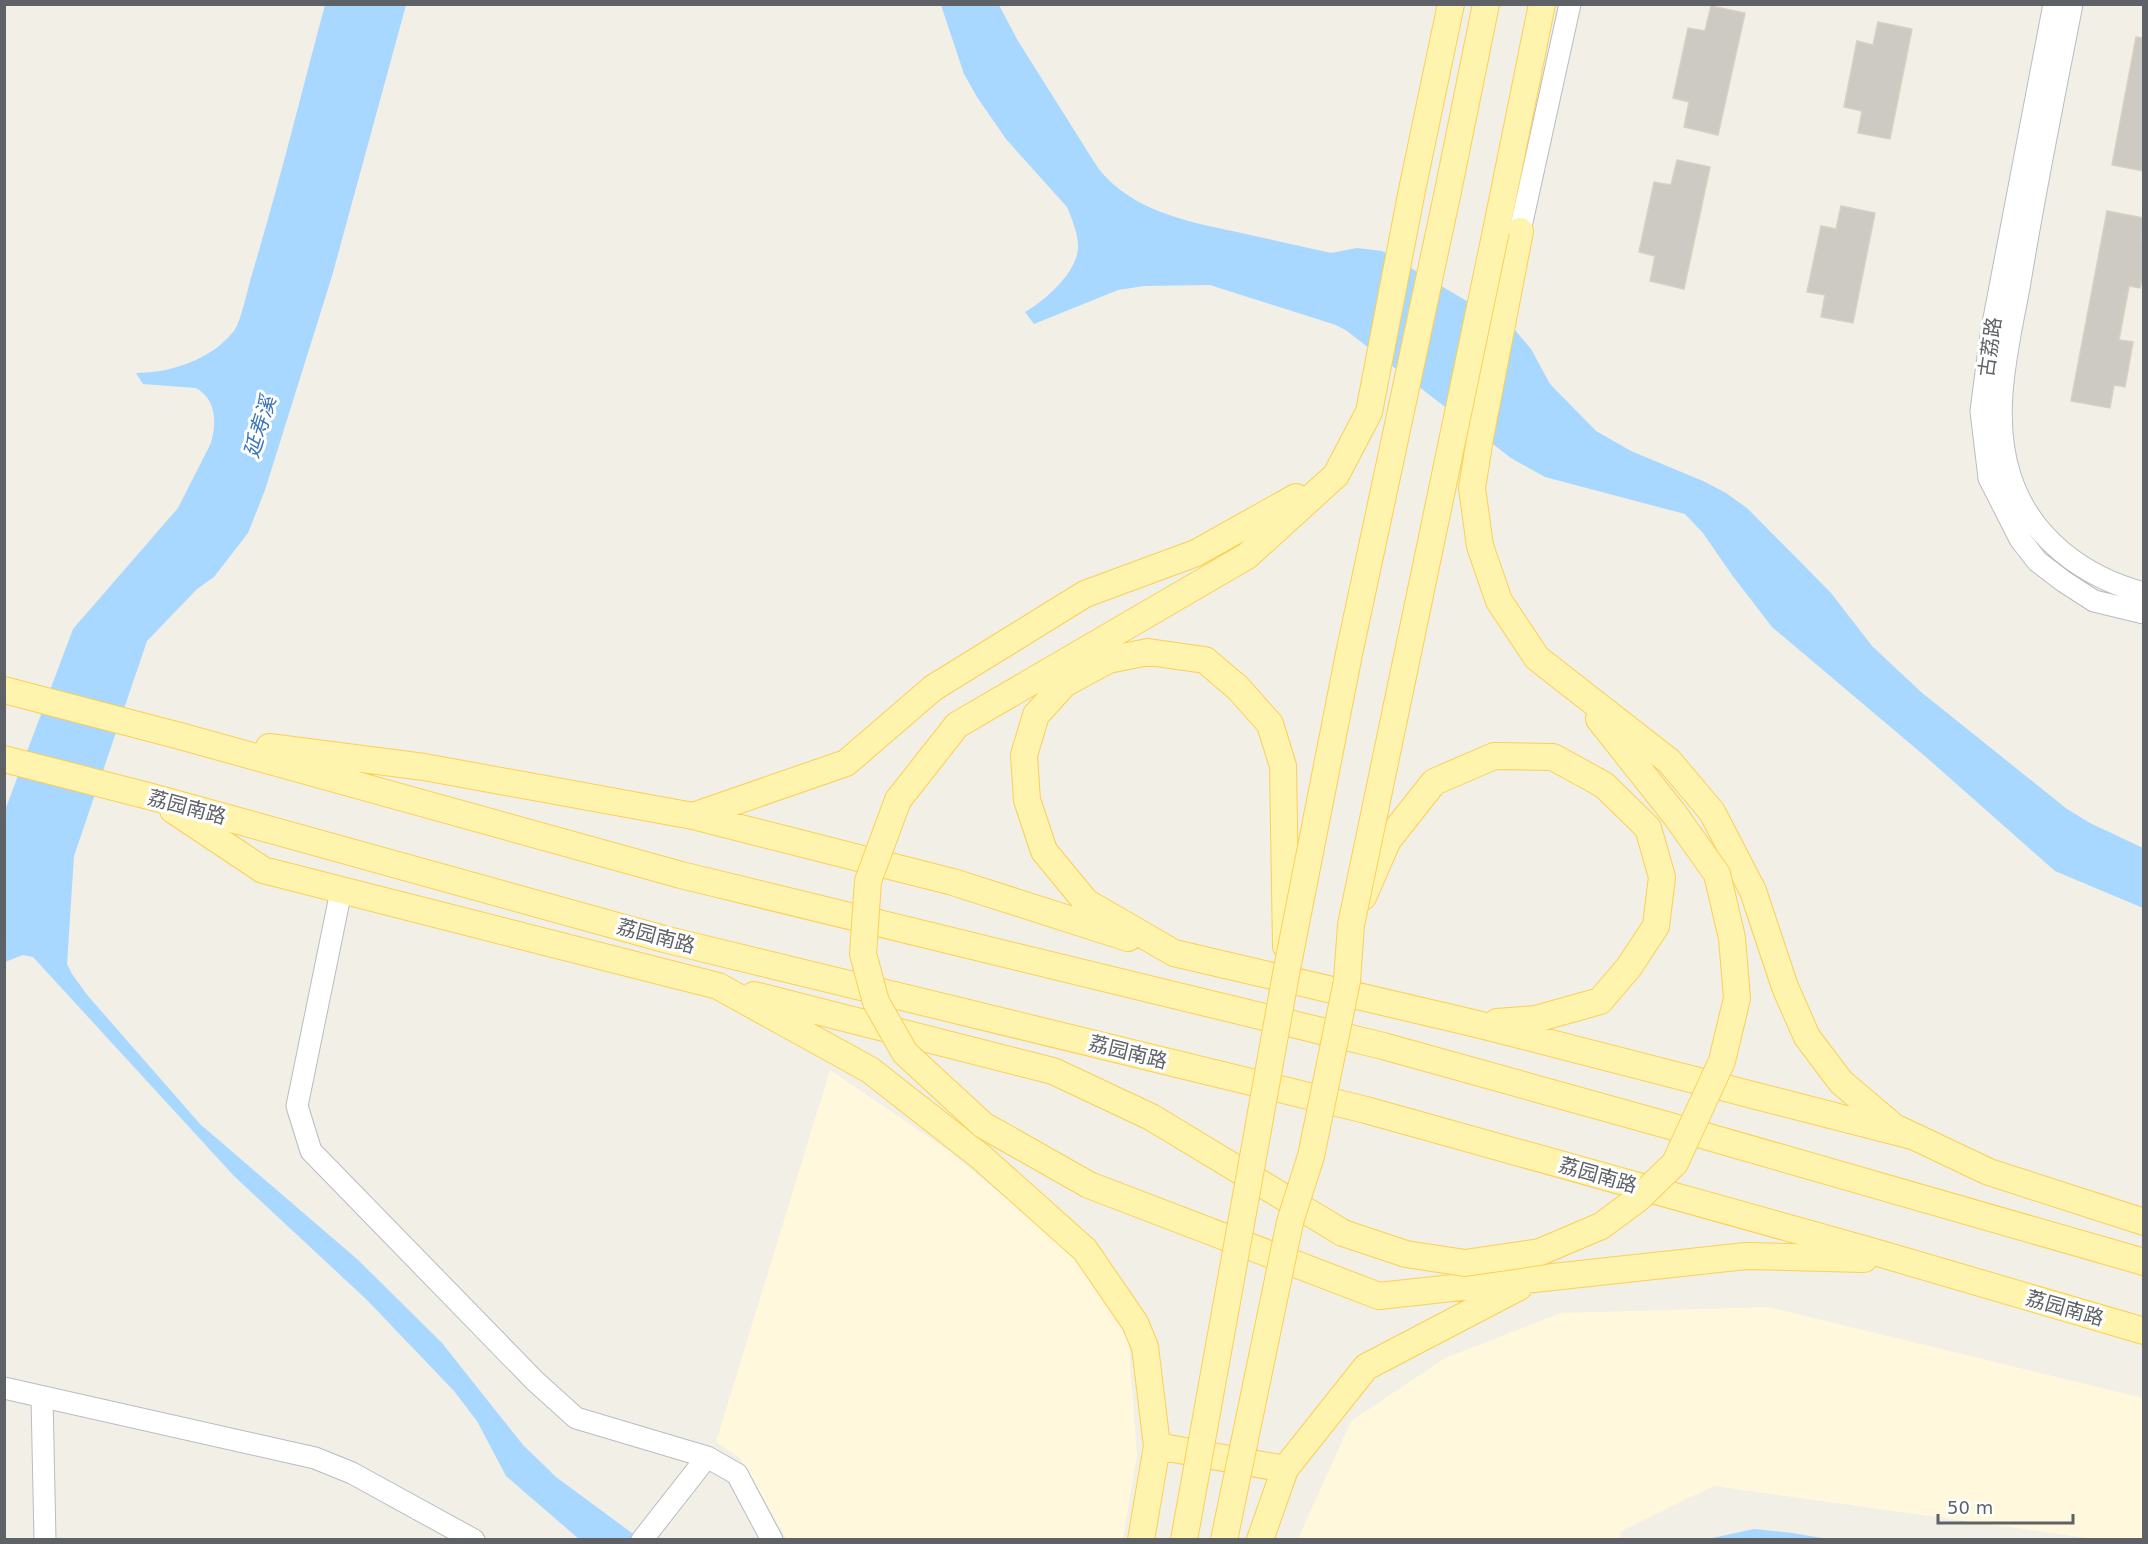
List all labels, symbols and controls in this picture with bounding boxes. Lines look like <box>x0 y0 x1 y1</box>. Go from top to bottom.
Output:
street label: 古荔路 <box>1974 316 2006 378</box>
water label: 延寿溪 <box>239 391 281 461</box>
street label: 荔园南路 <box>145 785 229 829</box>
street label: 荔园南路 <box>614 914 698 958</box>
street label: 荔园南路 <box>1086 1031 1170 1073</box>
street label: 荔园南路 <box>1556 1152 1640 1198</box>
street label: 荔园南路 <box>2023 1285 2107 1331</box>
scale bar <box>1938 1487 2073 1525</box>
text: 50 m <box>1947 1497 1993 1518</box>

